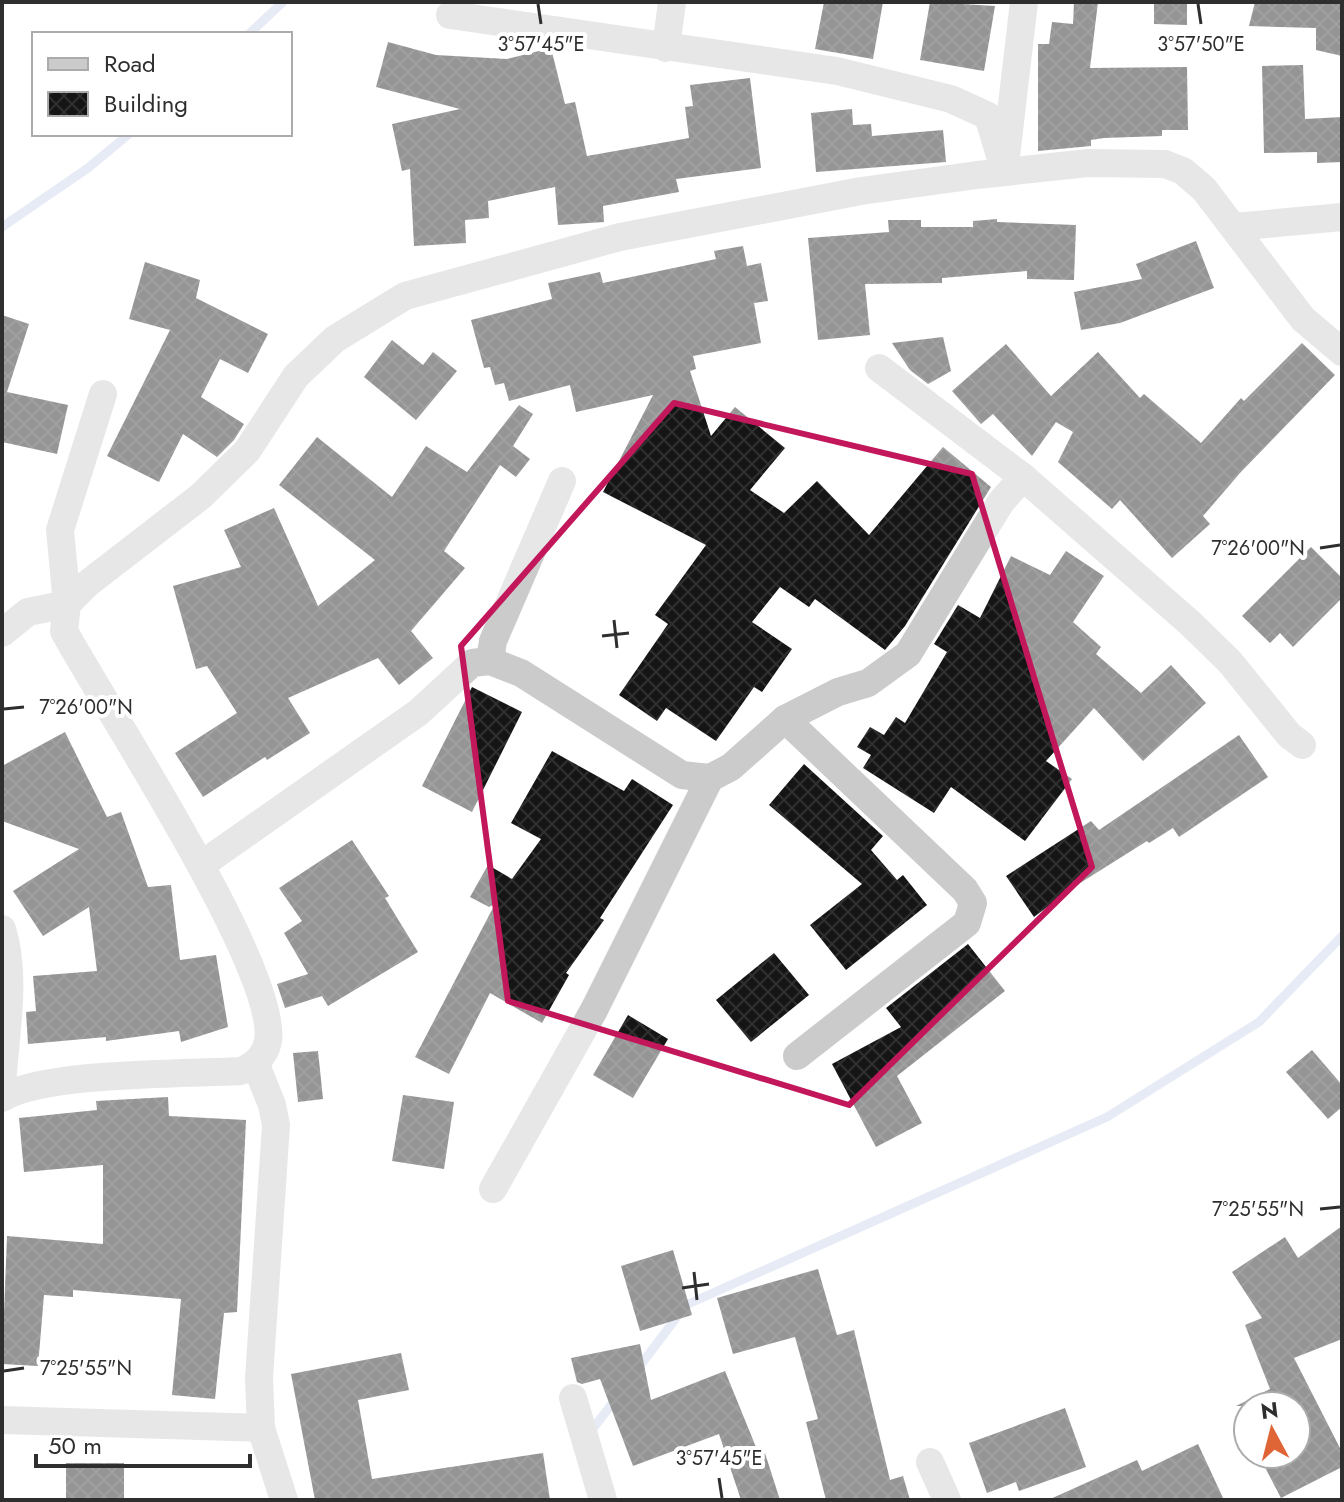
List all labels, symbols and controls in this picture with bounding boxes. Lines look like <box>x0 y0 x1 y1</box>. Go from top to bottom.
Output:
text: 3°57'45"E <box>497 30 585 59</box>
text: 3°57'50"E <box>1157 30 1245 59</box>
legend <box>32 32 292 136</box>
text: Road <box>104 46 156 81</box>
text: Building <box>104 86 188 121</box>
text: 7°26'00"N <box>1211 534 1305 563</box>
text: 7°26'00"N <box>39 693 133 722</box>
text: 7°25'55"N <box>1212 1195 1304 1224</box>
text: 7°25'55"N <box>40 1354 132 1383</box>
north arrow <box>1232 1390 1312 1470</box>
text: N <box>1259 1393 1280 1427</box>
scale bar <box>36 1418 250 1468</box>
text: 50 m <box>48 1428 102 1463</box>
text: 3°57'45"E <box>675 1444 763 1473</box>

